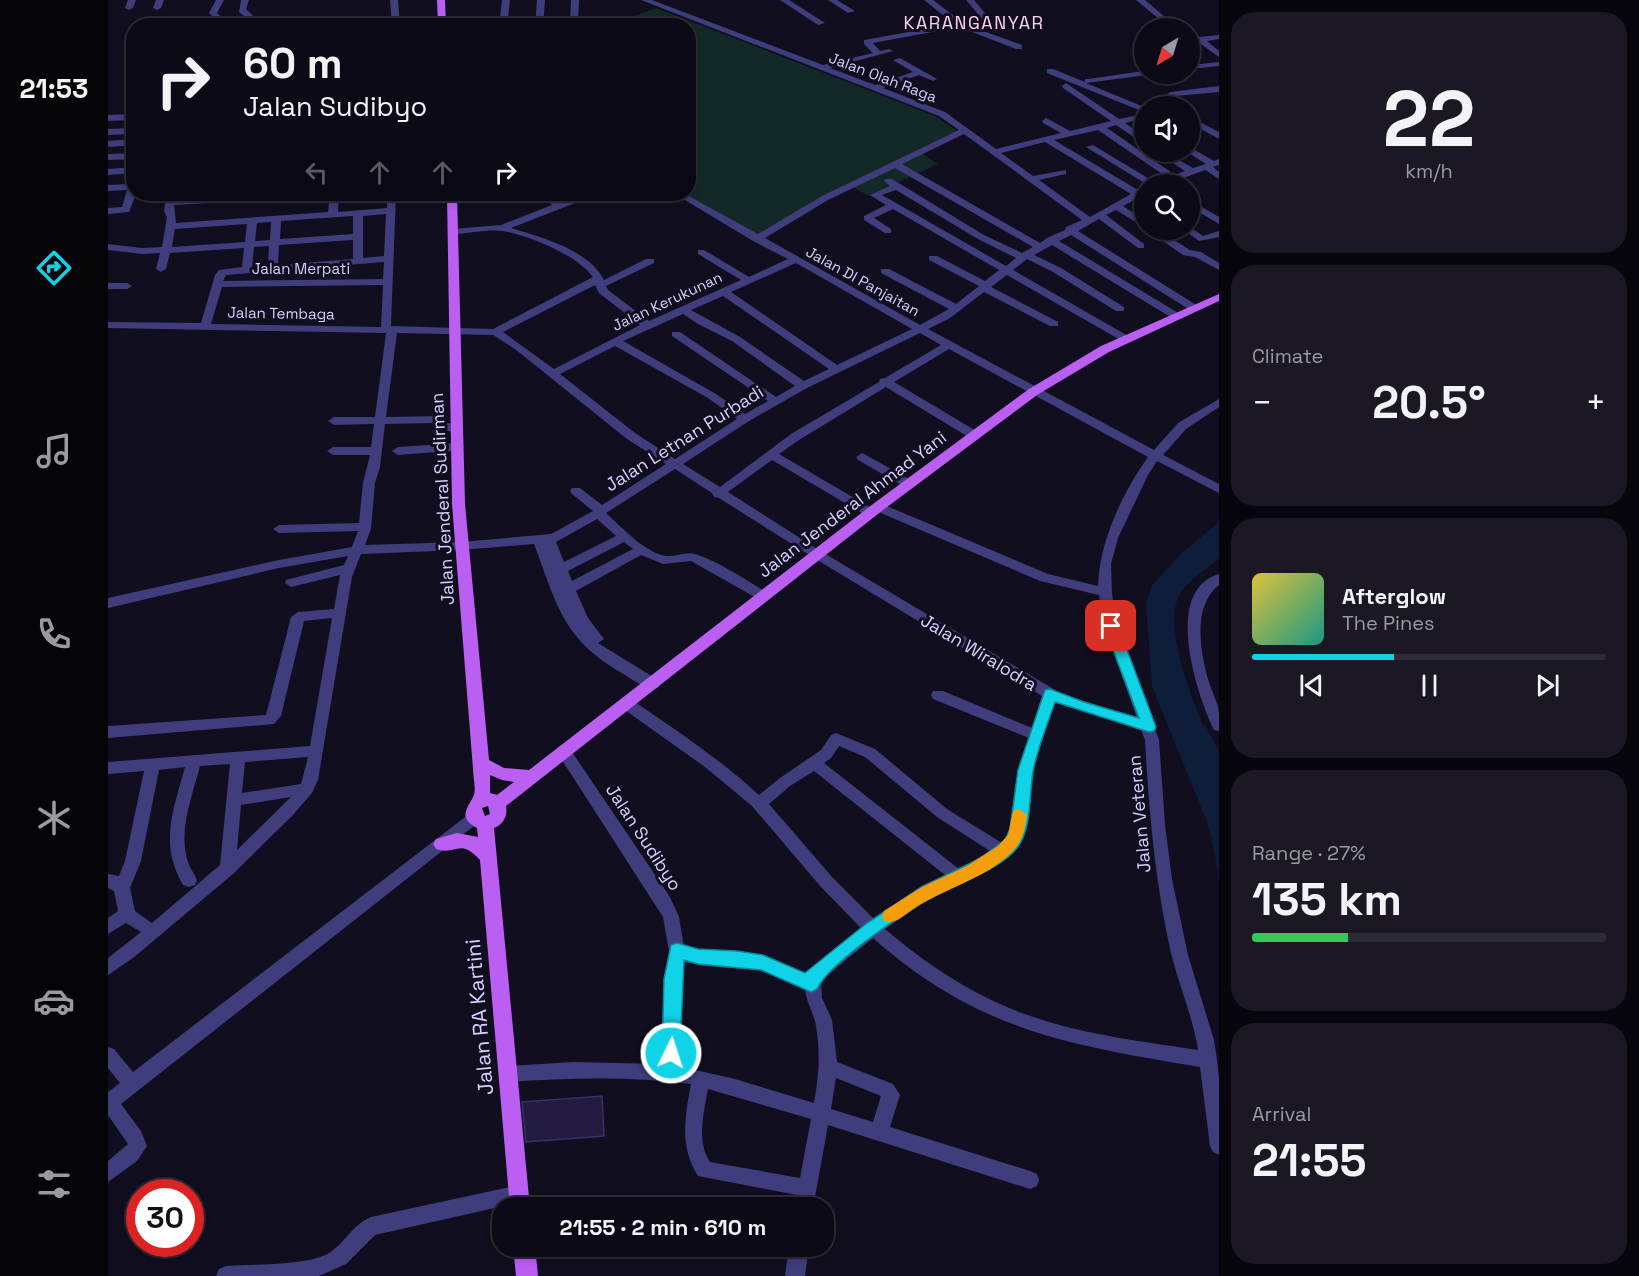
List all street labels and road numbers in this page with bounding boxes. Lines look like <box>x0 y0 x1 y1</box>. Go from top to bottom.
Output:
street label: Jalan Olah Raga <box>826 48 940 106</box>
street label: Jalan DI Panjaitan <box>803 242 923 320</box>
street label: Jalan Merpati <box>252 259 350 278</box>
street label: Jalan Kerukunan <box>609 267 725 335</box>
street label: Jalan Tembaga <box>227 303 335 323</box>
street label: Jalan Letnan Purbadi <box>600 380 768 496</box>
street label: Jalan Jenderal Sudirman <box>425 392 459 606</box>
street label: Jalan Jenderal Ahmad Yani <box>753 426 951 582</box>
street label: Jalan Wiralodra <box>917 608 1041 696</box>
street label: Jalan Veteran <box>1122 754 1156 874</box>
street label: Jalan Sudibyo <box>601 779 687 895</box>
street label: Jalan RA Kartini <box>459 938 499 1096</box>

